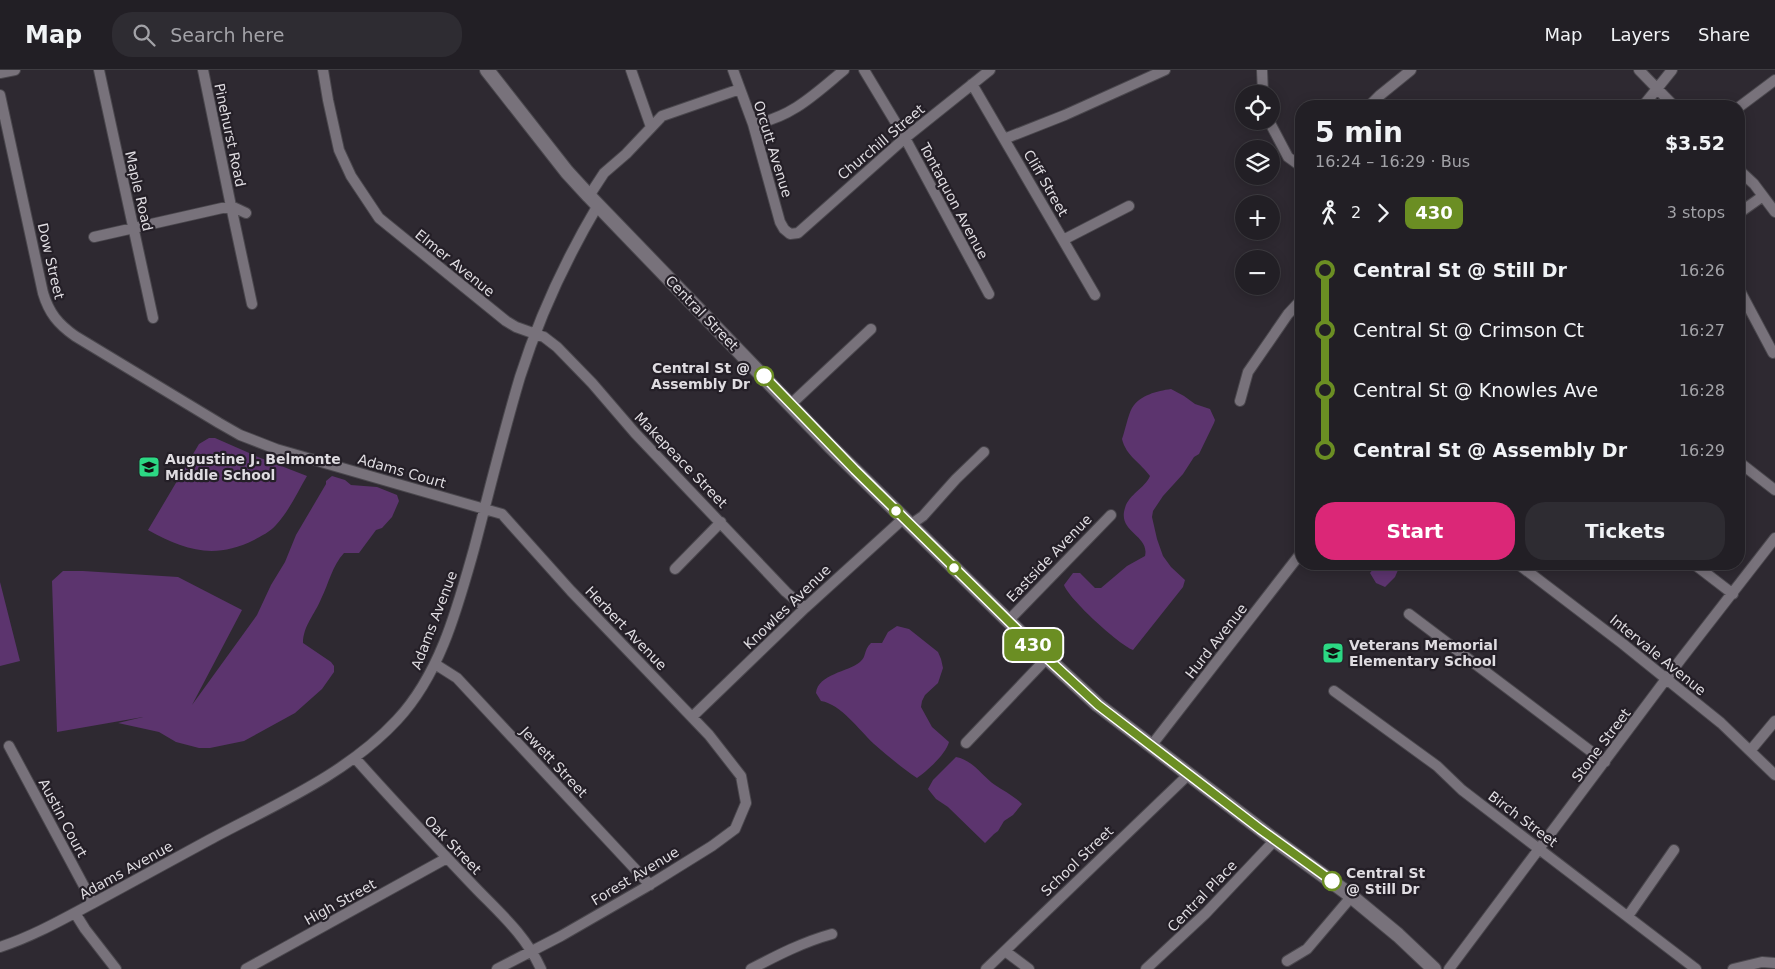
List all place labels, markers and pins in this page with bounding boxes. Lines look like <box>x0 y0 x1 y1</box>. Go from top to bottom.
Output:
place label: Central St @ Assembly Dr <box>651 360 750 392</box>
marker: Central St @ Assembly Dr <box>754 366 774 386</box>
place label: Augustine J. Belmonte Middle School <box>165 451 341 483</box>
school or university icon: Augustine J. Belmonte Middle School <box>137 455 161 479</box>
unlabelled marker <box>889 504 903 518</box>
unlabelled marker <box>947 561 961 575</box>
place label: Veterans Memorial Elementary School <box>1349 637 1498 669</box>
school or university icon: Veterans Memorial Elementary School <box>1321 641 1345 665</box>
place label: Central St @ Still Dr <box>1346 865 1426 897</box>
marker: Central St @ Still Dr <box>1322 871 1342 891</box>

